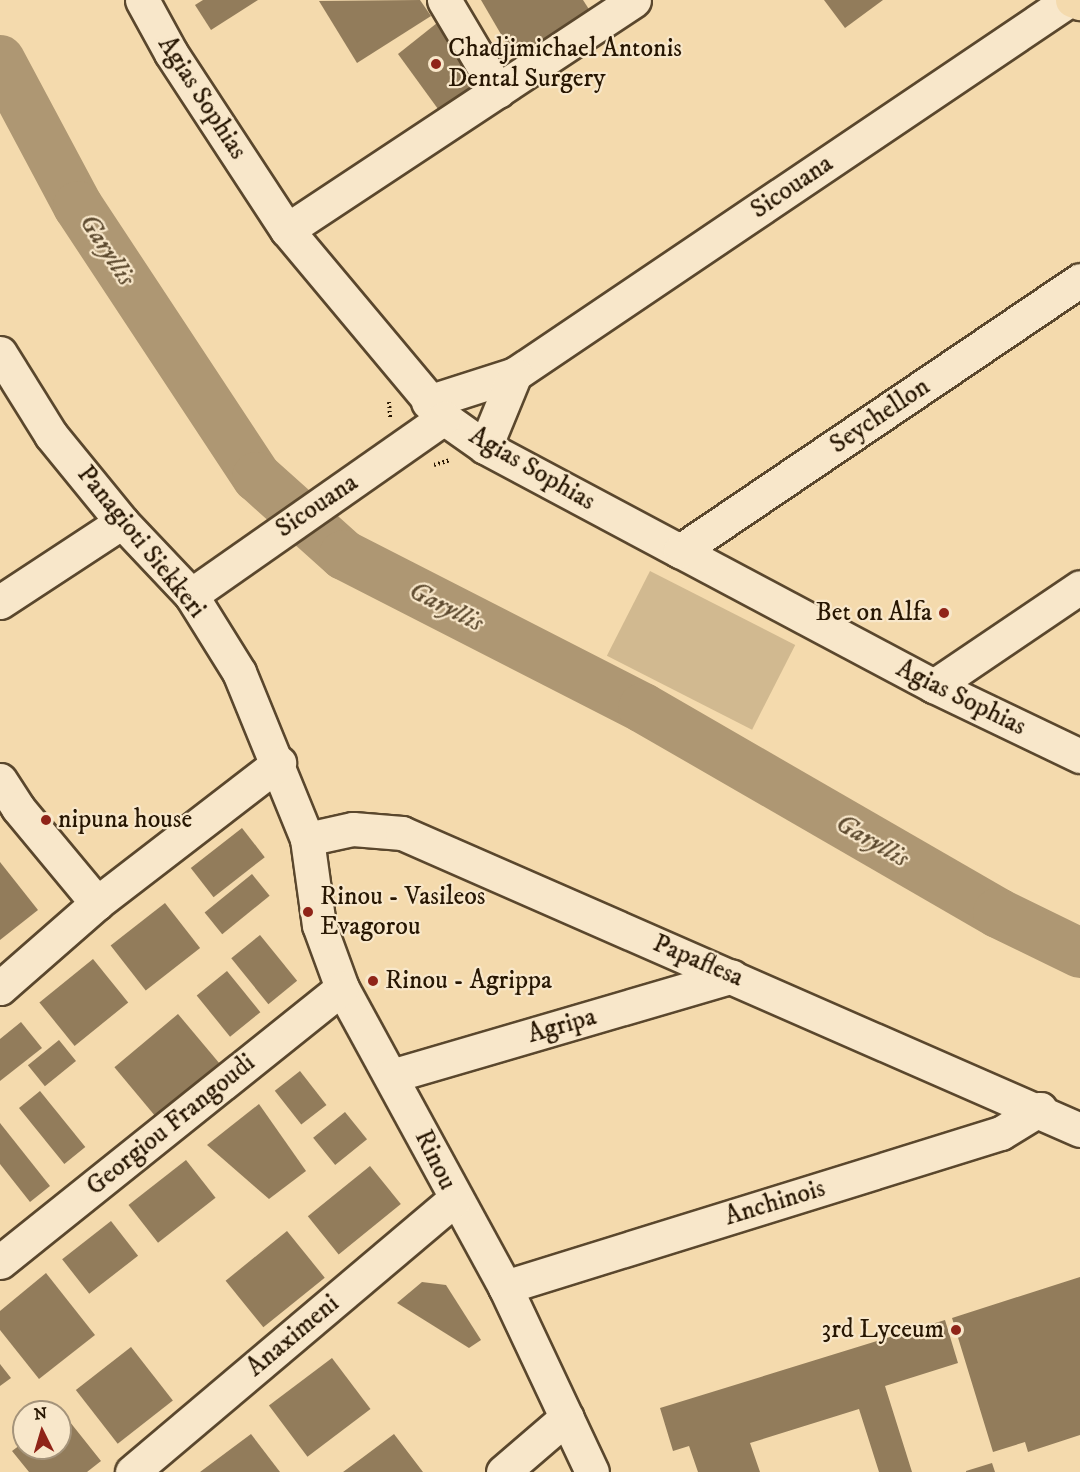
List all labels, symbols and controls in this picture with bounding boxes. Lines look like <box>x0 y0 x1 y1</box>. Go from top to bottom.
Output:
street label: Agias Sophias <box>151 31 253 165</box>
place label: Chadjimichael Antonis Dental Surgery <box>448 33 682 94</box>
marker: Chadjimichael Antonis Dental Surgery <box>429 57 443 71</box>
street label: Sicouana <box>745 148 839 226</box>
water label: Garyllis <box>72 208 142 292</box>
street label: Seychellon <box>824 371 936 461</box>
street label: Agias Sophias <box>463 420 601 518</box>
street label: Panagioti Siekkeri <box>70 459 212 625</box>
street label: Sicouana <box>270 467 364 545</box>
water label: Garyllis <box>403 575 489 639</box>
place label: Bet on Alfa <box>815 597 932 629</box>
marker: Bet on Alfa <box>937 606 951 620</box>
street label: Agias Sophias <box>891 653 1031 743</box>
place label: nipuna house <box>58 804 192 836</box>
water label: Garyllis <box>829 807 915 875</box>
marker: nipuna house <box>39 813 53 827</box>
place label: Rinou - Vasileos Evagorou <box>320 881 485 942</box>
marker: Rinou - Vasileos Evagorou <box>301 905 315 919</box>
street label: Papaflesa <box>648 928 748 994</box>
place label: Rinou - Agrippa <box>385 965 552 997</box>
marker: Rinou - Agrippa <box>366 974 380 988</box>
street label: Agripa <box>524 1001 600 1051</box>
street label: Georgiou Frangoudi <box>80 1047 262 1203</box>
street label: Rinou <box>407 1125 463 1195</box>
street label: Anchinois <box>721 1173 829 1233</box>
street label: Anaximeni <box>240 1288 346 1384</box>
place label: 3rd Lyceum <box>822 1314 944 1346</box>
marker: 3rd Lyceum <box>949 1323 963 1337</box>
north arrow <box>12 1400 72 1460</box>
text: N <box>33 1404 48 1425</box>

